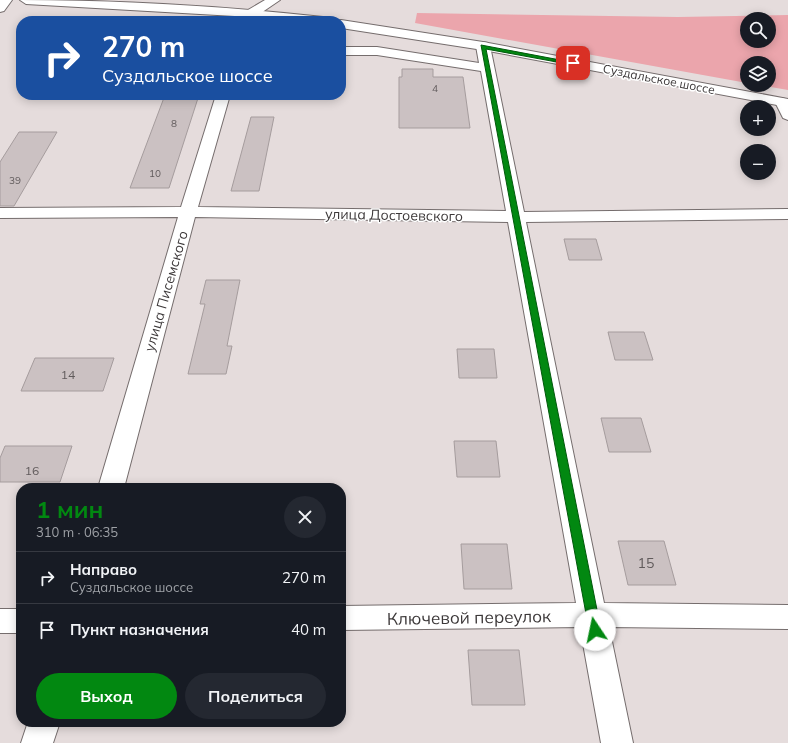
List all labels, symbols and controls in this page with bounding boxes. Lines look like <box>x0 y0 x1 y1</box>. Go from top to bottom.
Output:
map controls <box>740 12 776 180</box>
button: search <box>740 12 776 48</box>
text: 270 m <box>102 29 185 64</box>
icon: right <box>36 32 88 84</box>
pin <box>556 46 590 80</box>
icon: arrive <box>562 52 584 74</box>
button: layers <box>740 56 776 92</box>
street label: Суздальское шоссе <box>602 61 717 97</box>
text: Суздальское шоссе <box>102 64 273 87</box>
house number: 4 <box>432 82 438 95</box>
button: + <box>740 100 776 136</box>
house number: 8 <box>171 117 177 130</box>
button: − <box>740 144 776 180</box>
house number: 10 <box>149 167 161 180</box>
house number: 39 <box>9 174 21 187</box>
street label: улица Достоевского <box>325 205 463 225</box>
street label: улица Писемского <box>140 229 192 353</box>
house number: 14 <box>61 367 75 382</box>
house number: 16 <box>25 463 39 478</box>
text: 1 мин <box>36 494 103 524</box>
button: close <box>284 496 326 538</box>
text: 310 m · 06:35 <box>36 524 118 540</box>
house number: 15 <box>638 554 654 572</box>
text: Направо <box>70 560 137 579</box>
icon: right <box>36 567 58 589</box>
text: 270 m <box>282 568 326 587</box>
text: Суздальское шоссе <box>70 579 193 595</box>
street label: Ключевой переулок <box>387 605 552 630</box>
position arrow <box>574 609 616 651</box>
icon: arrive <box>36 619 58 641</box>
text: Пункт назначения <box>70 620 209 639</box>
text: 40 m <box>291 620 326 639</box>
button: Выход <box>36 673 177 719</box>
button: Поделиться <box>185 673 326 719</box>

